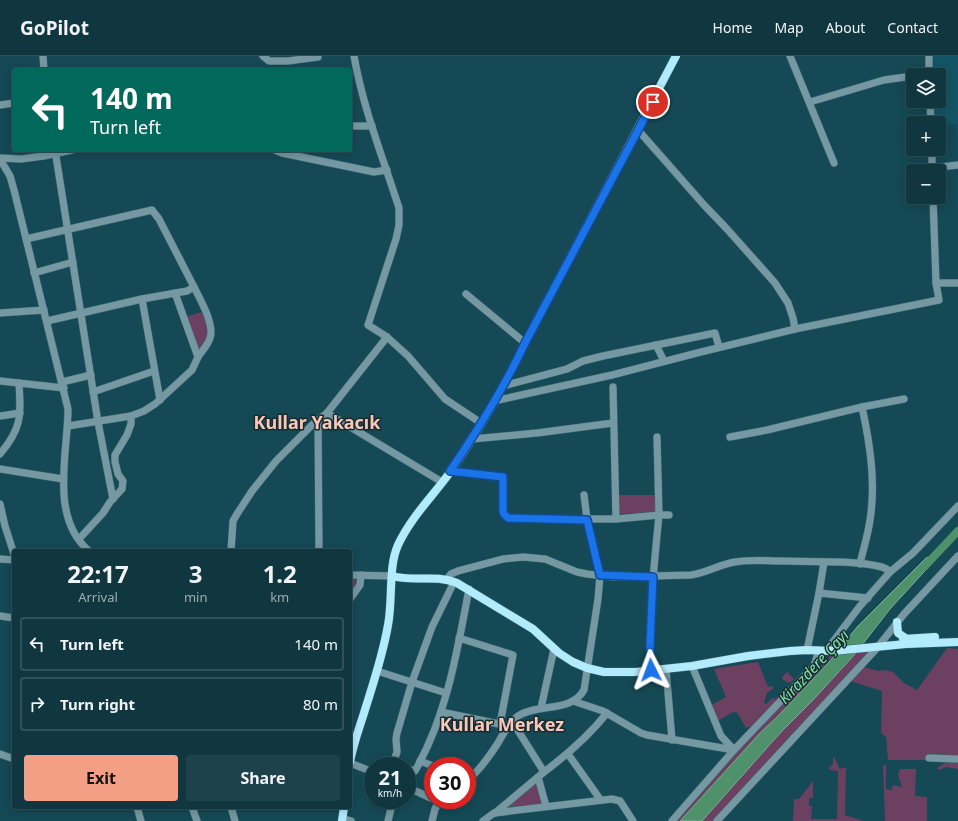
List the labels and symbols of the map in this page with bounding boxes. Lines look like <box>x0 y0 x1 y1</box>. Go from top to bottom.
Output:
pin <box>636 85 670 119</box>
district label: Kullar Yakacık <box>254 410 381 434</box>
water label: Kirazdere Çayı <box>774 625 853 708</box>
position arrow <box>630 649 672 691</box>
district label: Kullar Merkez <box>440 712 564 736</box>
speed limit sign: 30 <box>424 757 476 809</box>

